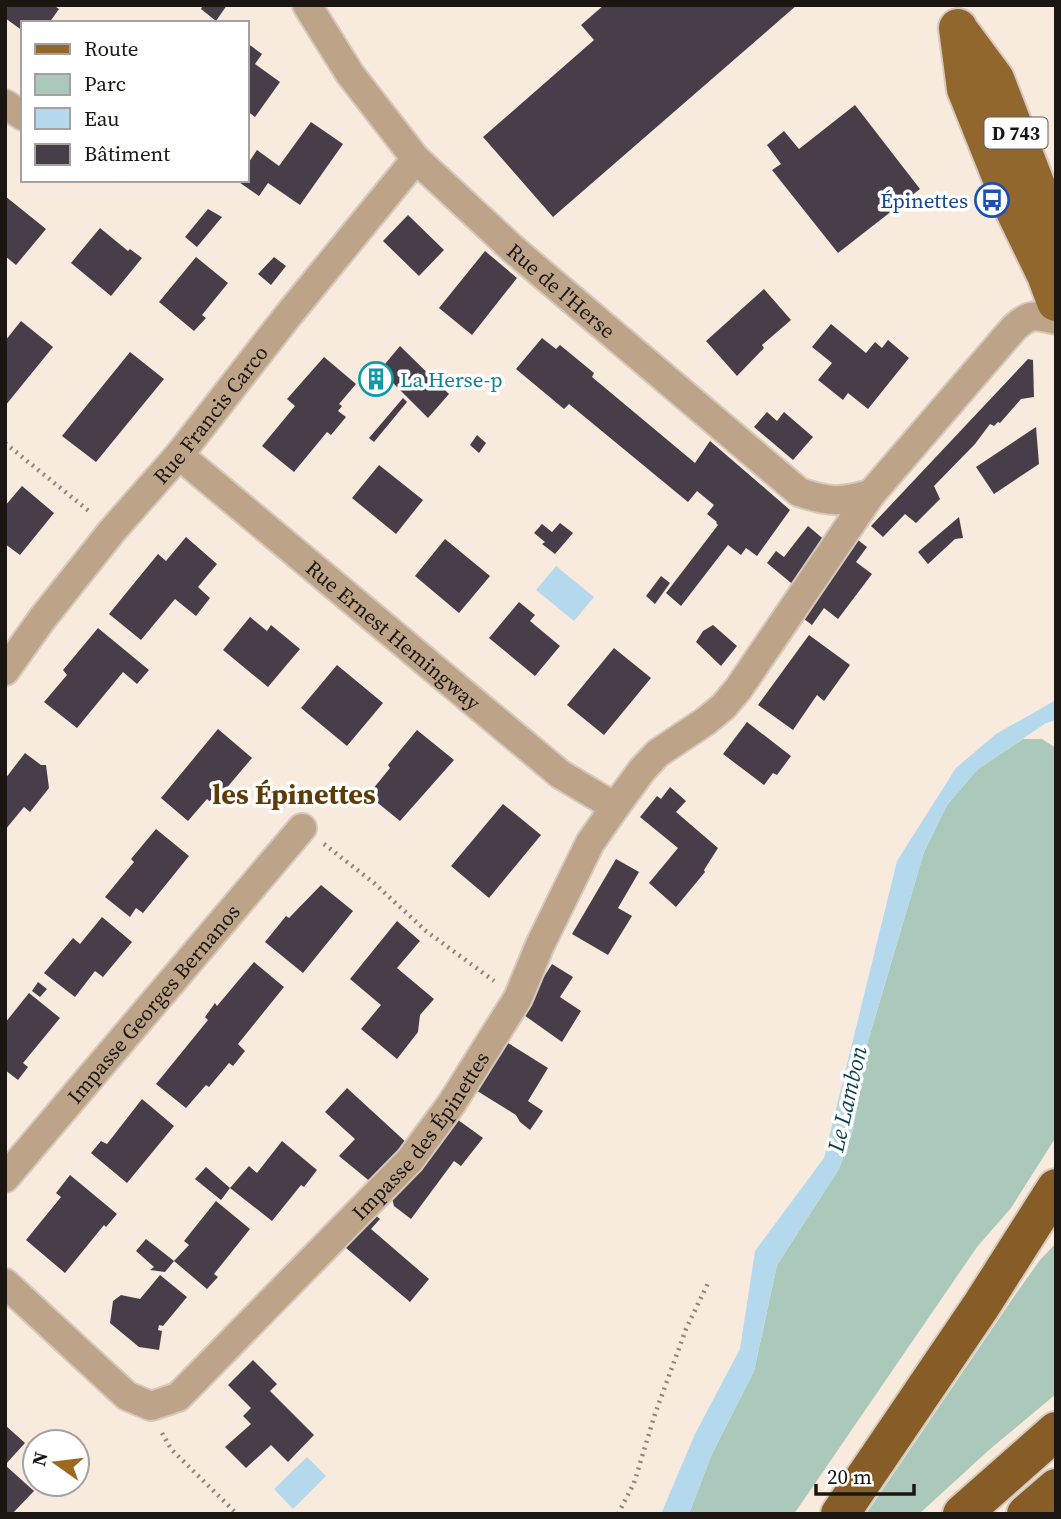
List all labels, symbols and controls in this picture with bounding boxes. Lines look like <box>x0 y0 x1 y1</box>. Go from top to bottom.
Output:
legend <box>21 21 248 182</box>
text: Route <box>84 34 139 63</box>
text: Parc <box>84 69 126 98</box>
text: Eau <box>84 104 120 133</box>
road number: D 743 <box>984 118 1048 148</box>
text: Bâtiment <box>84 139 170 168</box>
bus stop icon: Épinettes <box>973 181 1011 219</box>
place label: Épinettes <box>880 186 968 215</box>
street label: Rue de l'Herse <box>501 236 622 345</box>
street label: Rue Francis Carco <box>146 339 274 490</box>
building icon: La Herse-p <box>357 360 395 398</box>
place label: La Herse-p <box>400 365 502 394</box>
street label: Rue Ernest Hemingway <box>300 553 487 717</box>
district label: les Épinettes <box>212 775 376 813</box>
street label: Impasse Georges Bernanos <box>60 897 246 1109</box>
water label: Le Lambon <box>819 1043 875 1156</box>
street label: Impasse des Épinettes <box>345 1046 496 1226</box>
north arrow <box>21 1428 91 1498</box>
text: N <box>25 1449 54 1469</box>
scale bar <box>816 1452 914 1496</box>
text: 20 m <box>827 1462 872 1491</box>

